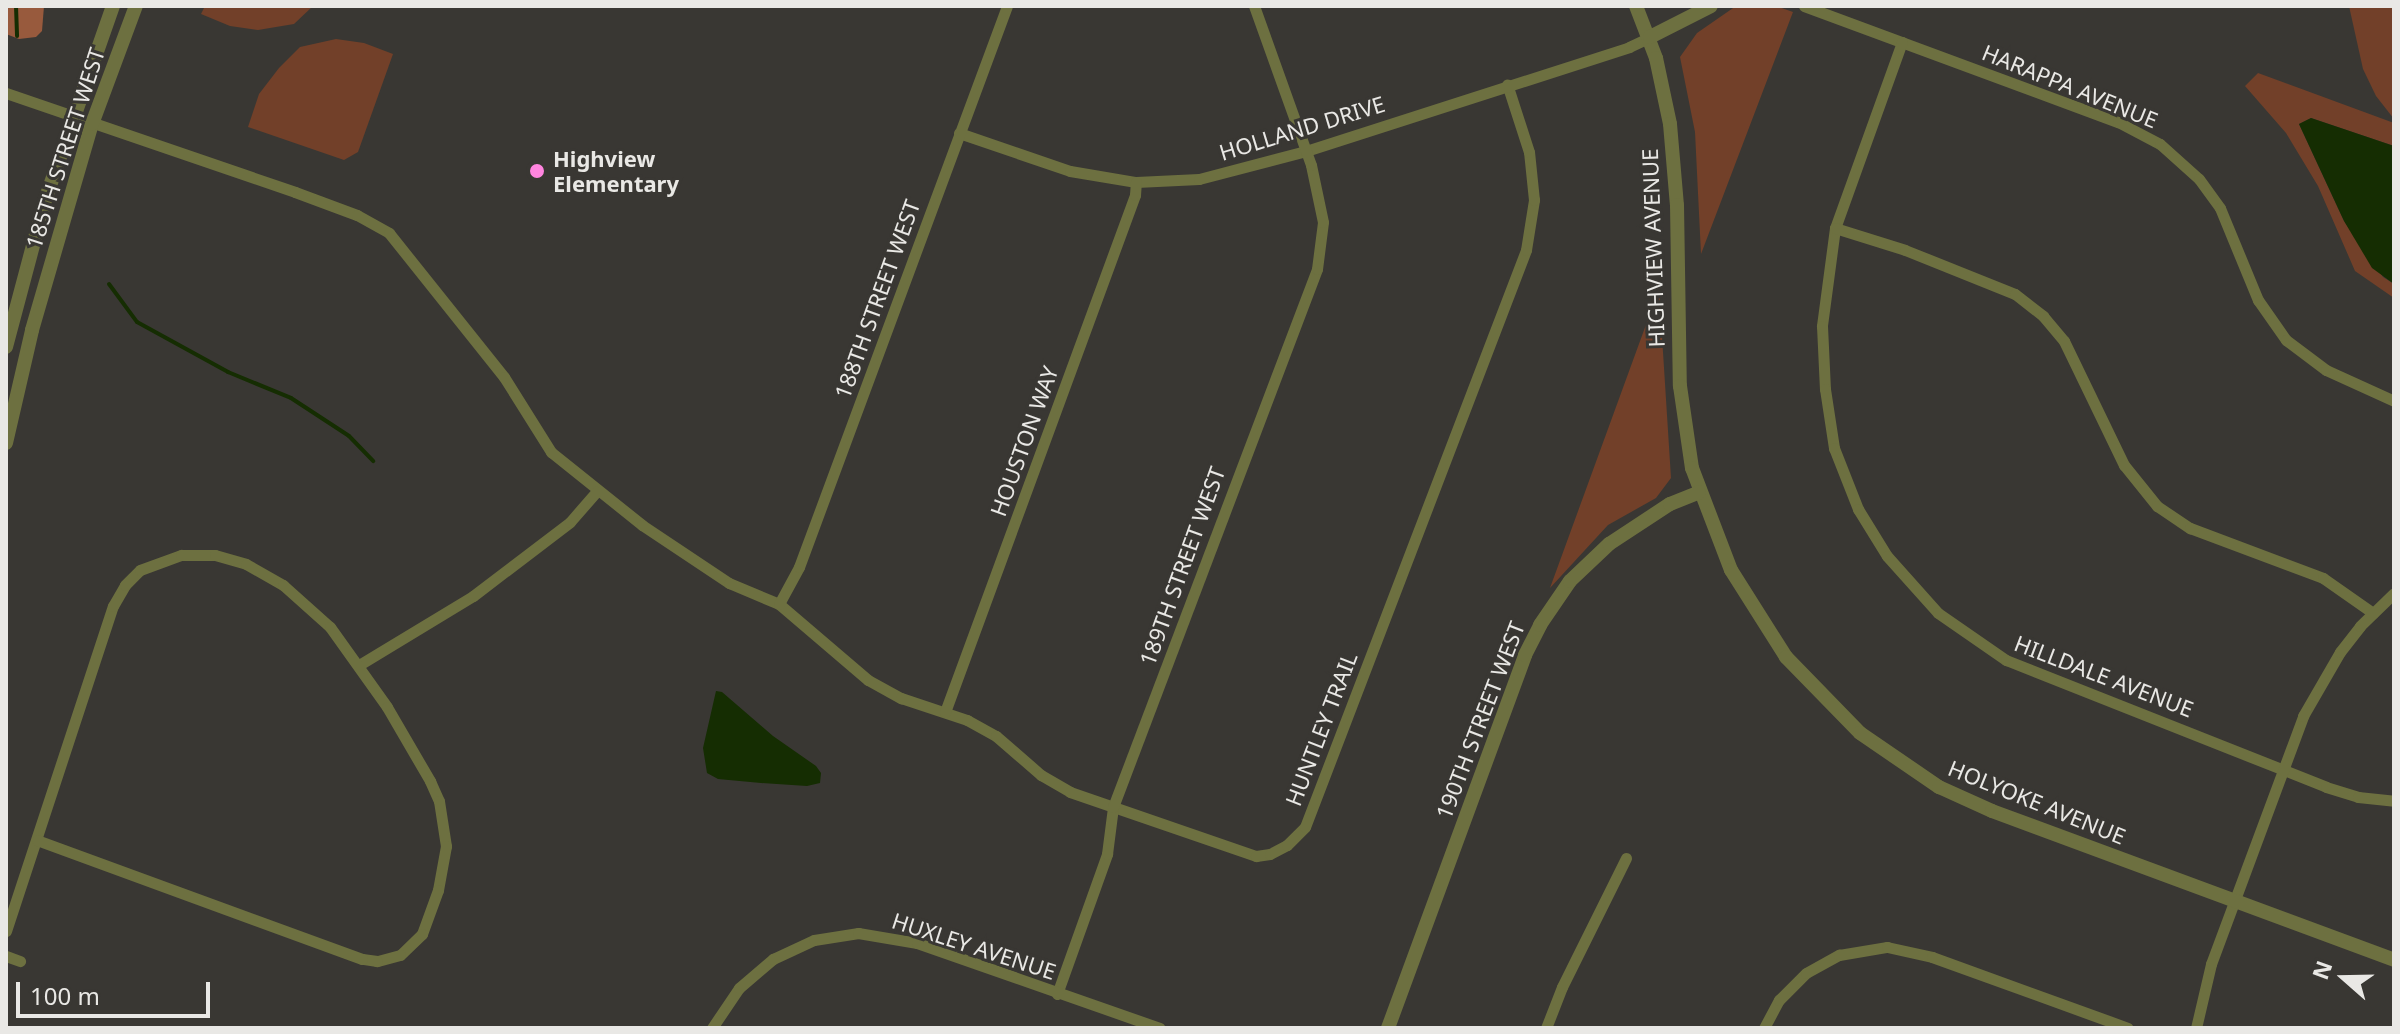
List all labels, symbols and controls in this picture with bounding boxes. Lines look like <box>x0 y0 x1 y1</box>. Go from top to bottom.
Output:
street label: HARAPPA AVENUE <box>1978 39 2162 133</box>
street label: 185TH STREET WEST <box>20 44 110 252</box>
street label: HOLLAND DRIVE <box>1216 90 1388 166</box>
place label: Highview Elementary <box>553 145 679 196</box>
street label: HIGHVIEW AVENUE <box>1636 148 1670 348</box>
marker: Highview Elementary <box>528 162 546 180</box>
street label: 188TH STREET WEST <box>829 196 925 402</box>
street label: HOUSTON WAY <box>985 362 1063 520</box>
street label: 189TH STREET WEST <box>1134 463 1230 669</box>
street label: 190TH STREET WEST <box>1430 618 1530 822</box>
street label: HILLDALE AVENUE <box>2011 630 2197 722</box>
street label: HUNTLEY TRAIL <box>1280 649 1362 809</box>
street label: HOLYOKE AVENUE <box>1945 754 2129 850</box>
street label: HUXLEY AVENUE <box>889 907 1059 985</box>
north arrow <box>2304 938 2384 1018</box>
text: N <box>2304 956 2339 983</box>
scale bar <box>20 966 214 1016</box>
text: 100 m <box>30 979 100 1012</box>

